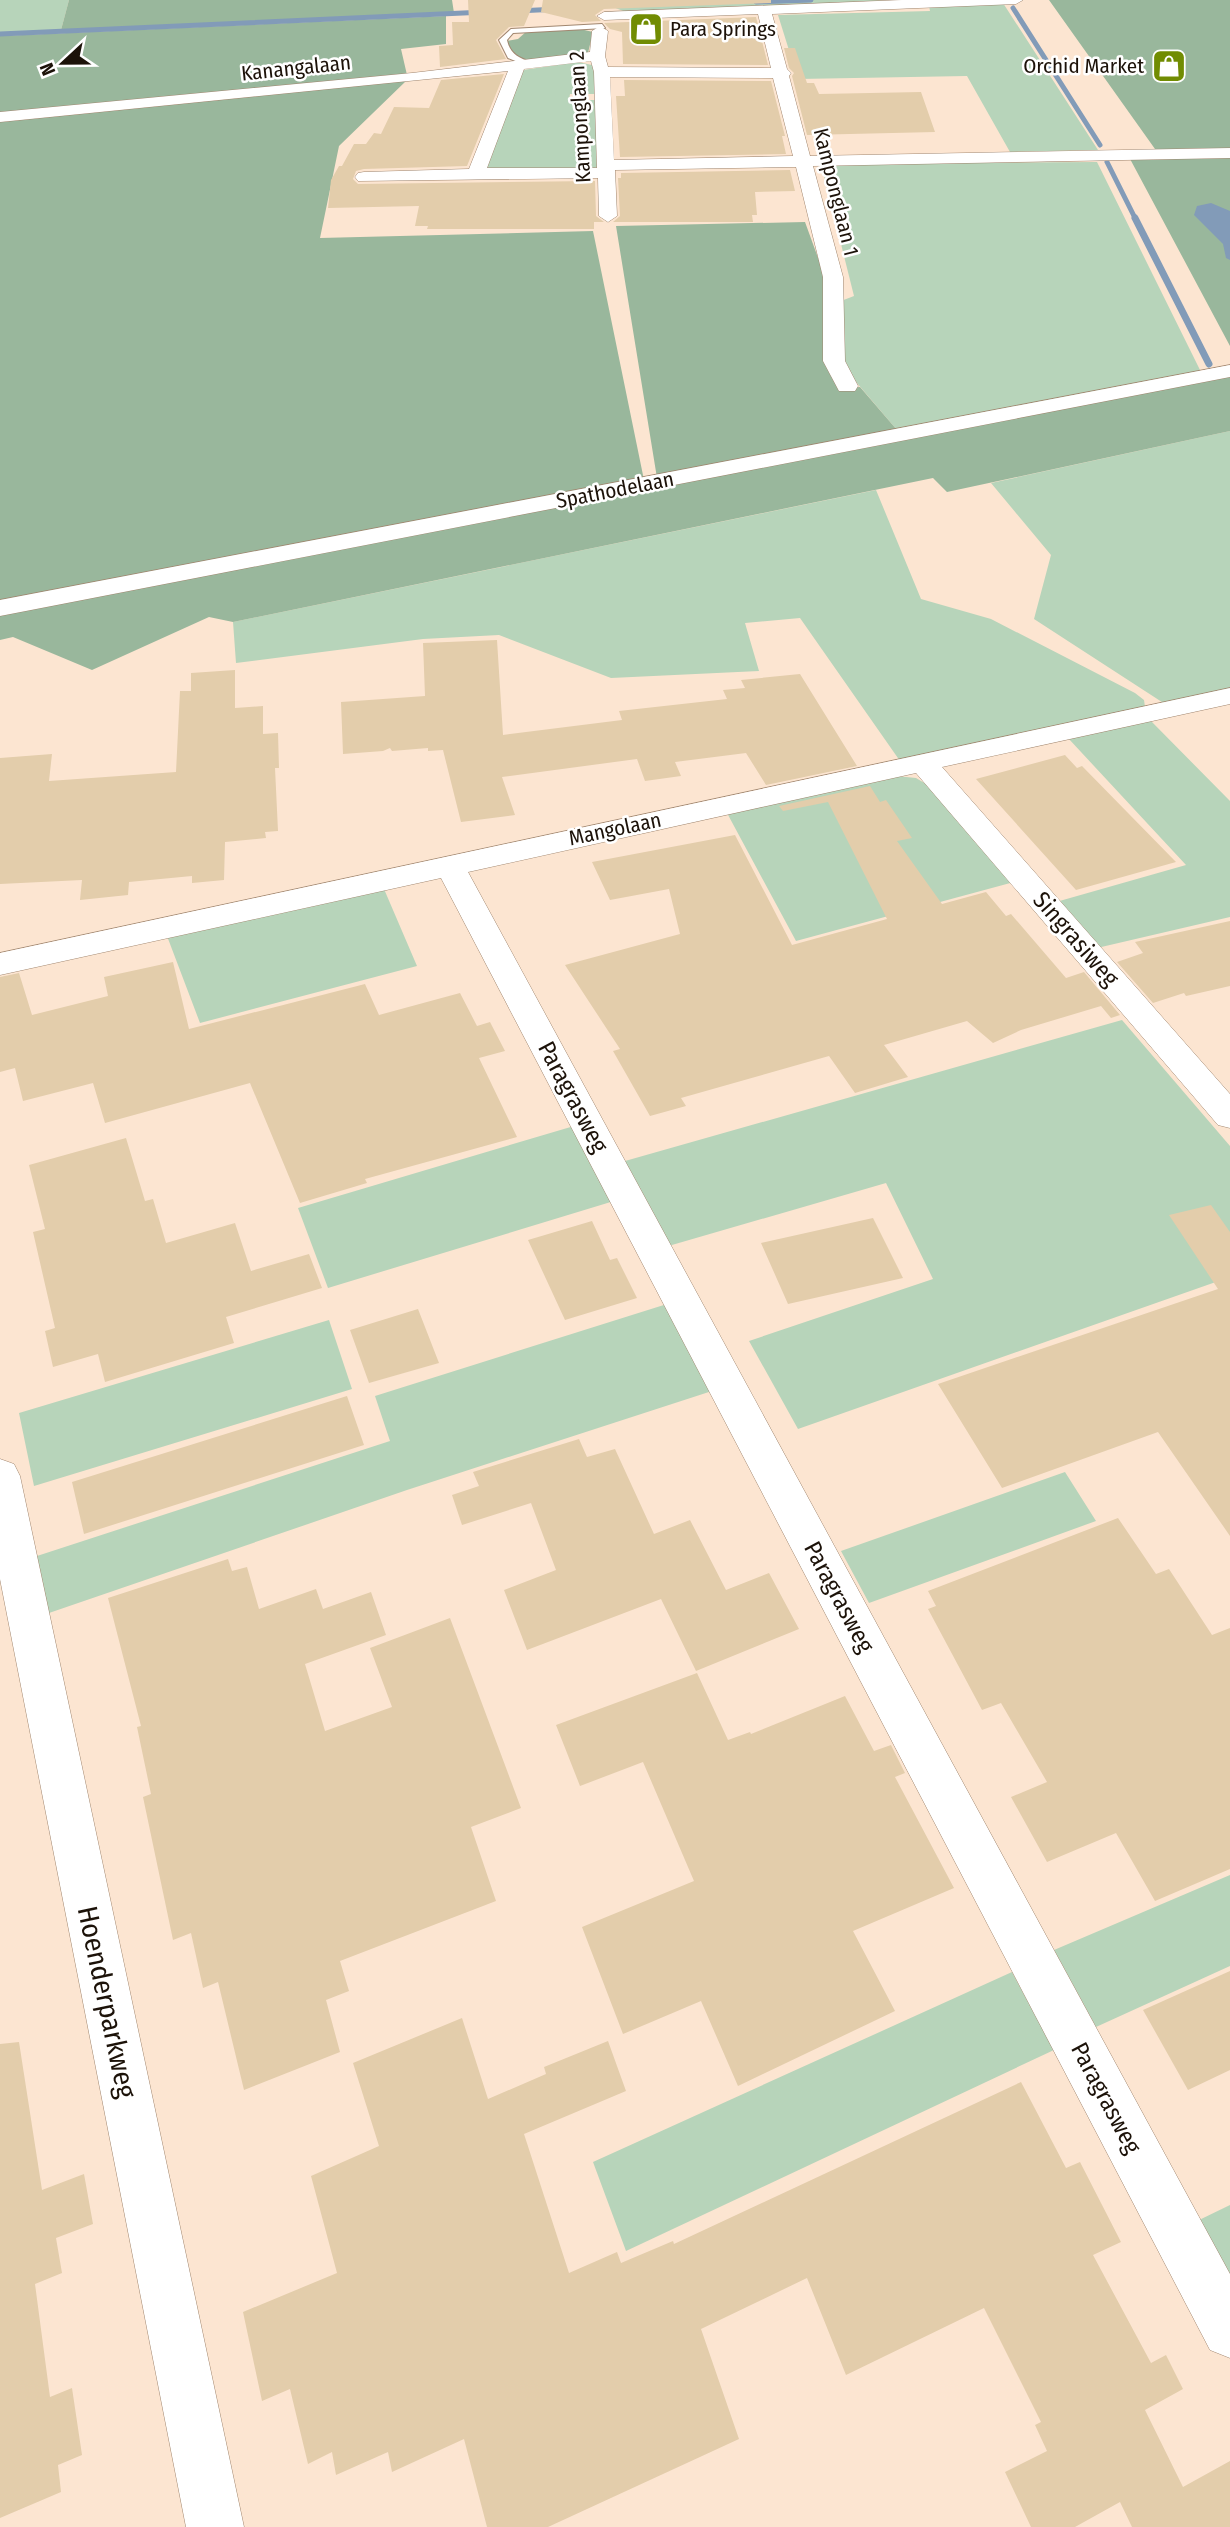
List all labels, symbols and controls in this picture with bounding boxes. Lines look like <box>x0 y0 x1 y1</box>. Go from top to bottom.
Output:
shop icon: Para Springs <box>627 10 665 48</box>
place label: Para Springs <box>670 16 776 42</box>
north arrow <box>28 28 98 98</box>
shop icon: Orchid Market <box>1150 47 1188 85</box>
street label: Kanangalaan <box>240 49 352 87</box>
street label: Kamponglaan 2 <box>564 51 596 183</box>
place label: Orchid Market <box>1023 53 1144 79</box>
text: N <box>35 60 60 79</box>
street label: Kamponglaan 1 <box>808 125 864 259</box>
street label: Spathodelaan <box>554 466 676 514</box>
street label: Mangolaan <box>566 807 664 851</box>
street label: Singrasiweg <box>1027 886 1125 993</box>
street label: Paragrasweg <box>532 1037 614 1158</box>
street label: Paragrasweg <box>798 1537 880 1658</box>
street label: Hoenderparkweg <box>71 1903 144 2102</box>
street label: Paragrasweg <box>1065 2038 1147 2159</box>

